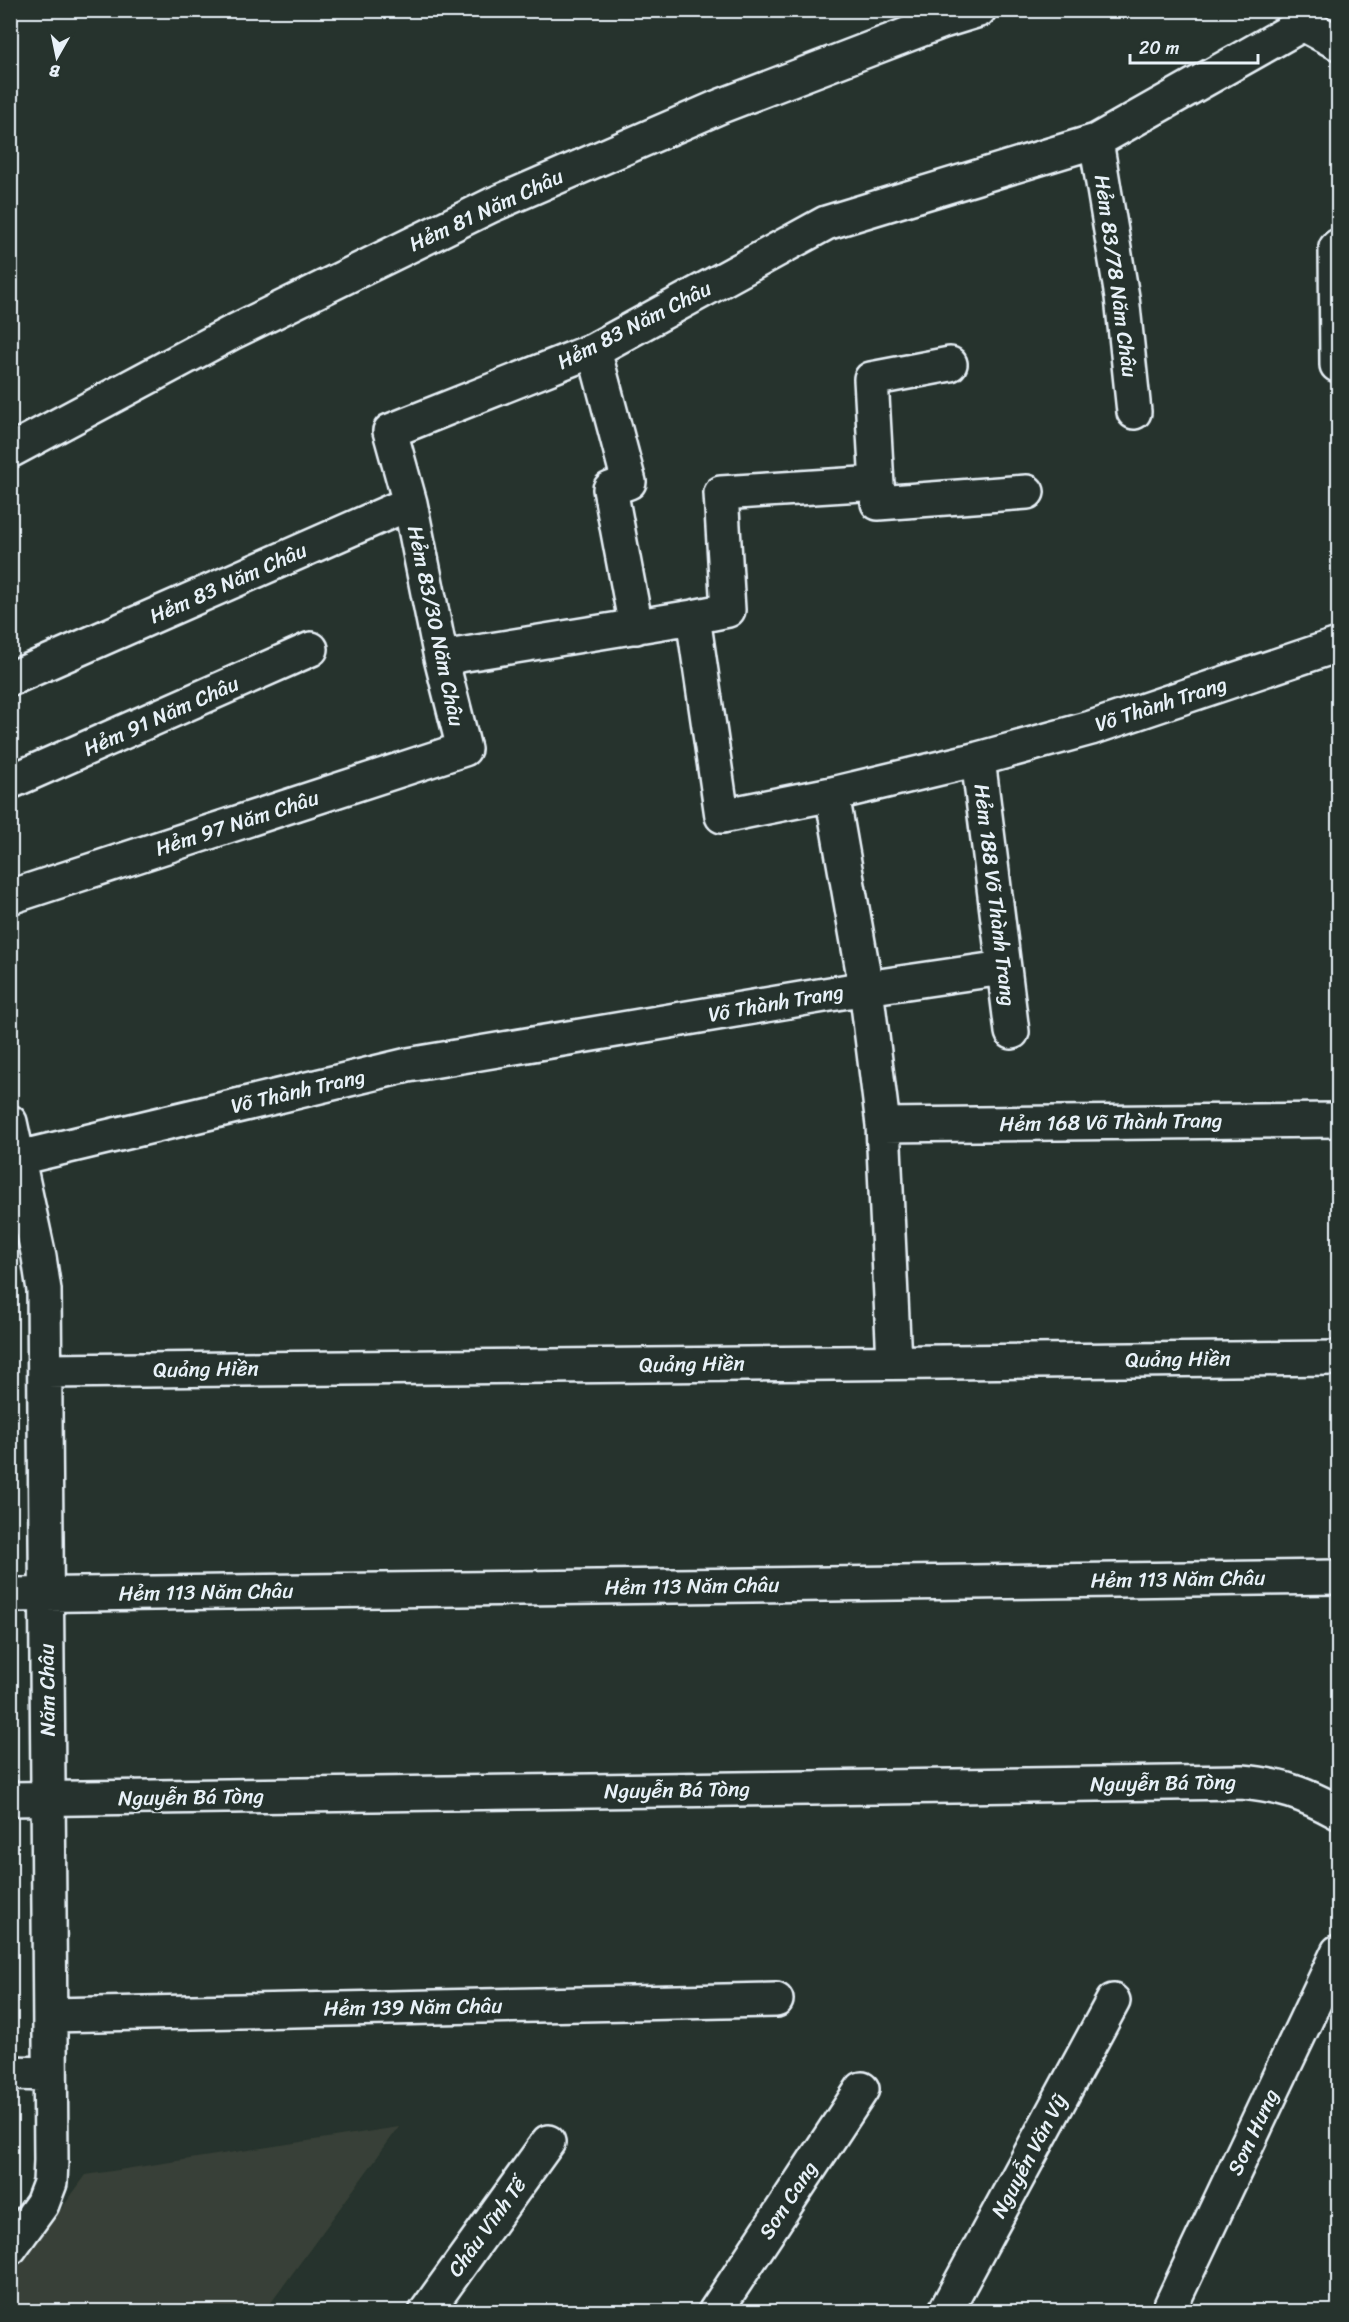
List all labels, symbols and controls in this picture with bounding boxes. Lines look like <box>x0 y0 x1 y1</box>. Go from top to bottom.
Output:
north arrow <box>27 27 87 87</box>
scale bar <box>1130 27 1258 65</box>
text: 20 m <box>1139 32 1179 64</box>
text: B <box>47 56 62 86</box>
street label: Hẻm 81 Năm Châu <box>402 157 570 263</box>
street label: Hẻm 83/78 Năm Châu <box>1083 172 1149 381</box>
street label: Hẻm 83 Năm Châu <box>550 269 719 380</box>
street label: Hẻm 83/30 Năm Châu <box>396 522 476 731</box>
street label: Hẻm 83 Năm Châu <box>143 531 314 635</box>
street label: Hẻm 91 Năm Châu <box>77 664 246 767</box>
street label: Võ Thành Trang <box>1090 665 1232 743</box>
street label: Hẻm 97 Năm Châu <box>150 778 325 867</box>
street label: Hẻm 188 Võ Thành Trang <box>962 782 1028 1008</box>
street label: Võ Thành Trang <box>705 972 847 1034</box>
street label: Võ Thành Trang <box>227 1057 369 1125</box>
street label: Hẻm 168 Võ Thành Trang <box>999 1101 1223 1143</box>
street label: Quảng Hiền <box>1125 1339 1231 1379</box>
street label: Quảng Hiền <box>639 1344 745 1384</box>
street label: Quảng Hiền <box>153 1349 259 1389</box>
street label: Hẻm 113 Năm Châu <box>1090 1558 1266 1600</box>
street label: Hẻm 113 Năm Châu <box>604 1565 780 1607</box>
street label: Hẻm 113 Năm Châu <box>118 1571 294 1613</box>
street label: Năm Châu <box>27 1643 67 1737</box>
street label: Nguyễn Bá Tòng <box>1090 1763 1237 1803</box>
street label: Nguyễn Bá Tòng <box>604 1770 751 1810</box>
street label: Nguyễn Bá Tòng <box>118 1777 265 1817</box>
street label: Hẻm 139 Năm Châu <box>323 1986 503 2028</box>
street label: Sơn Hưng <box>1216 2082 1290 2182</box>
street label: Nguyễn Văn Vỹ <box>980 2087 1078 2225</box>
street label: Sơn Cang <box>748 2153 828 2247</box>
street label: Châu Vĩnh Tế <box>437 2166 539 2285</box>

